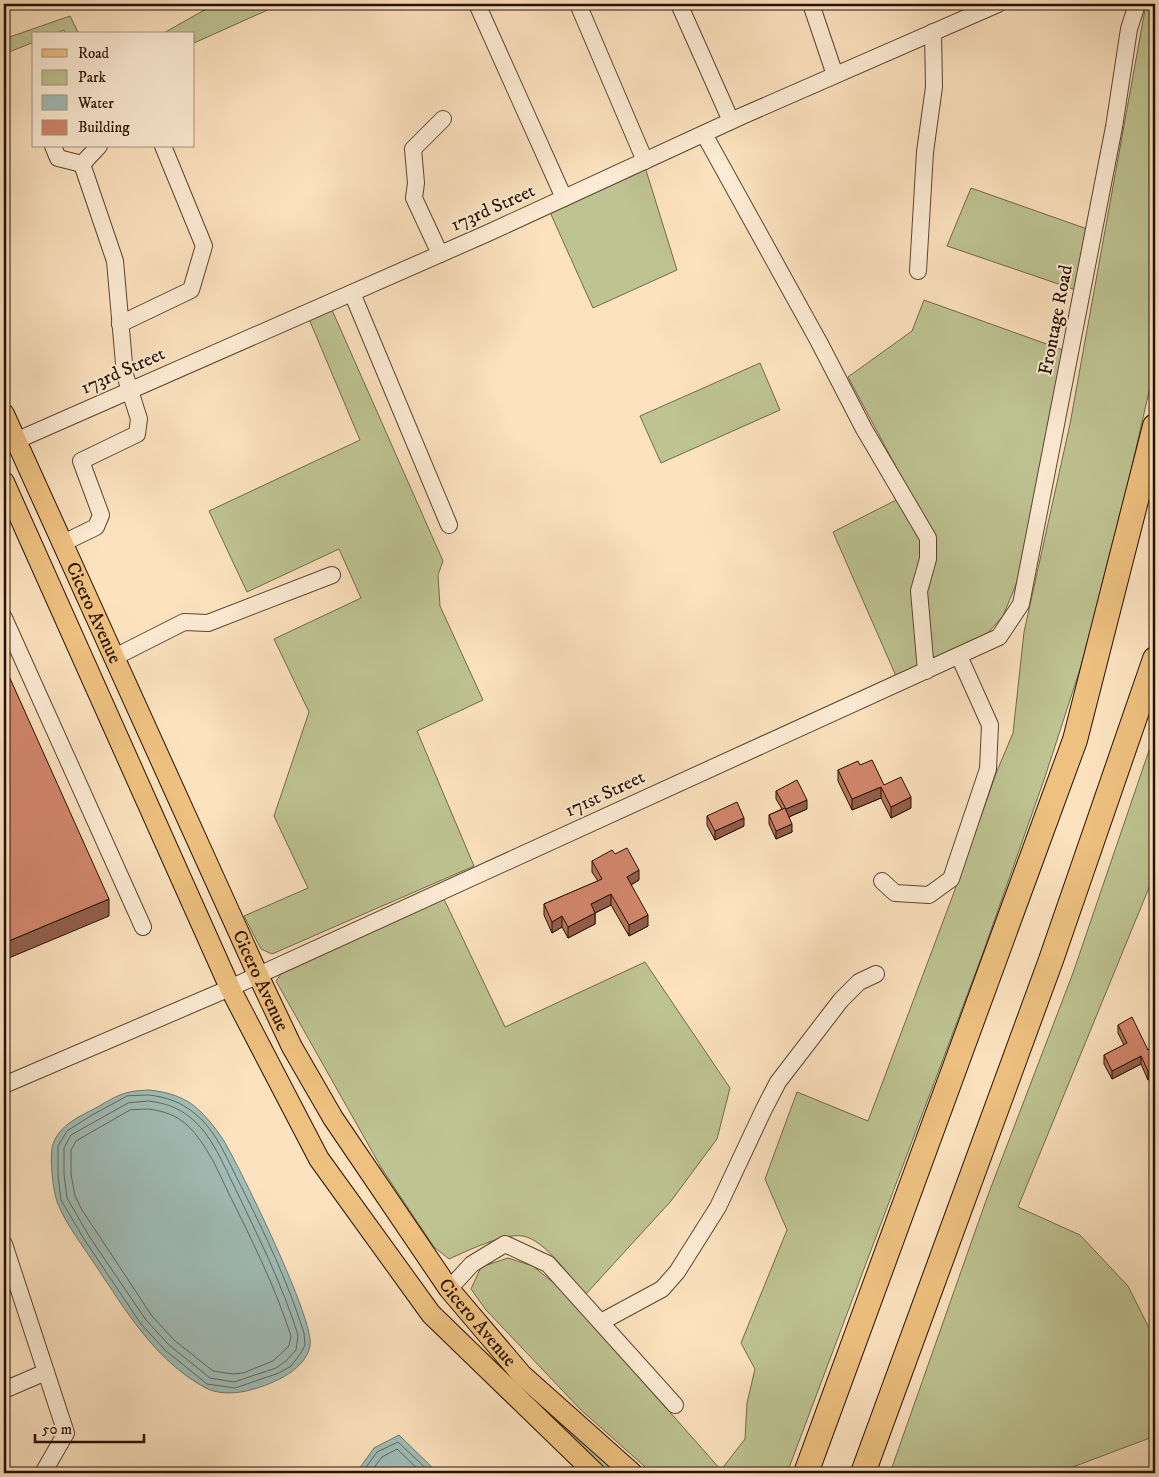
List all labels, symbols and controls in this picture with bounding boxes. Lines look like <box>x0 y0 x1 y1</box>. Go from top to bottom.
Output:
legend <box>32 32 195 148</box>
text: Road <box>78 44 110 63</box>
text: Park <box>78 68 107 87</box>
text: Water <box>77 94 114 113</box>
text: Building <box>78 118 130 137</box>
street label: 173rd Street <box>447 179 539 237</box>
street label: Frontage Road <box>1034 263 1078 377</box>
street label: 173rd Street <box>77 342 169 400</box>
street label: Cicero Avenue <box>61 558 127 667</box>
street label: 171st Street <box>561 766 649 822</box>
street label: Cicero Avenue <box>228 926 294 1035</box>
street label: Cicero Avenue <box>434 1274 521 1371</box>
scale bar <box>35 1412 144 1444</box>
text: 50 m <box>42 1420 72 1439</box>

